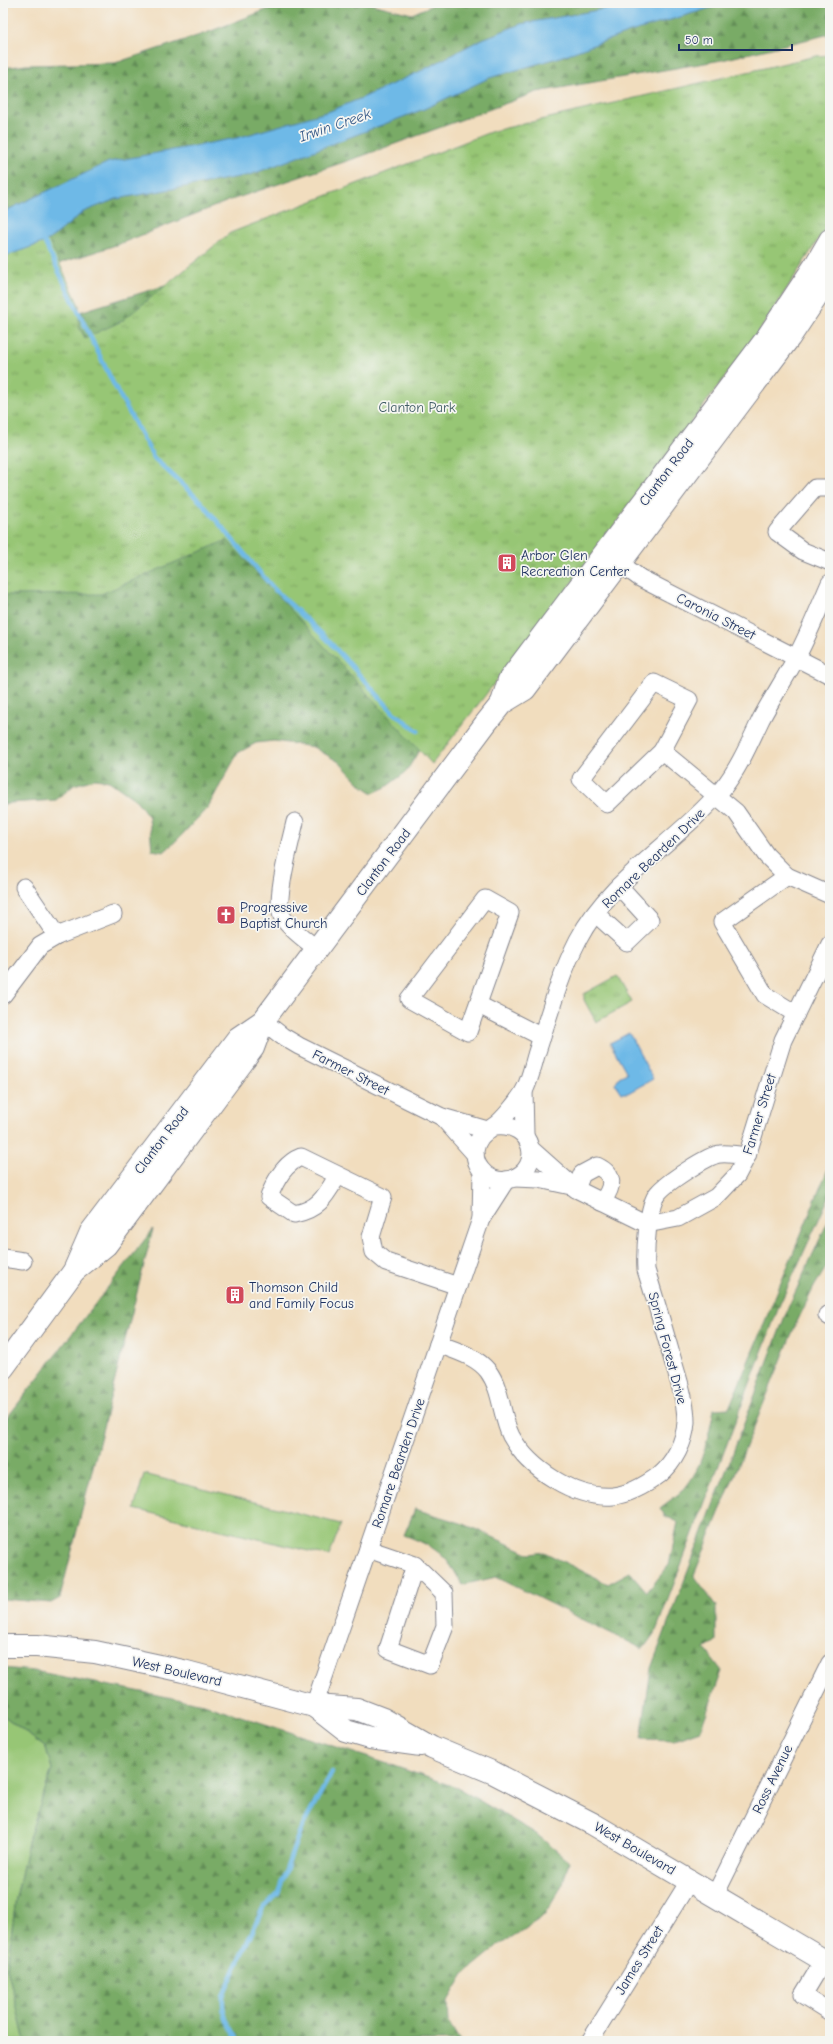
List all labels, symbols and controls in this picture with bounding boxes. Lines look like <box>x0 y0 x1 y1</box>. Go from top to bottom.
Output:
scale bar <box>679 26 792 52</box>
text: 50 m <box>685 33 713 47</box>
water label: Irwin Creek <box>296 104 374 146</box>
park label: Clanton Park <box>379 399 456 416</box>
street label: Clanton Road <box>635 435 697 509</box>
place label: Arbor Glen Recreation Center <box>521 547 629 580</box>
building icon: Arbor Glen Recreation Center <box>496 552 518 574</box>
street label: Caronia Street <box>673 589 759 644</box>
street label: Romare Bearden Drive <box>598 805 708 912</box>
street label: Clanton Road <box>352 825 414 899</box>
place label: Progressive Baptist Church <box>240 899 328 932</box>
church icon: Progressive Baptist Church <box>215 904 237 926</box>
street label: Farmer Street <box>310 1046 393 1100</box>
street label: Farmer Street <box>739 1071 780 1157</box>
street label: Clanton Road <box>130 1103 192 1177</box>
place label: Thomson Child and Family Focus <box>249 1279 354 1312</box>
building icon: Thomson Child and Family Focus <box>224 1284 246 1306</box>
street label: Spring Forest Drive <box>644 1290 691 1406</box>
street label: Romare Bearden Drive <box>368 1396 429 1530</box>
street label: West Boulevard <box>130 1653 223 1690</box>
street label: Ross Avenue <box>748 1742 796 1816</box>
street label: West Boulevard <box>591 1818 679 1879</box>
street label: James Street <box>612 1922 668 1998</box>

